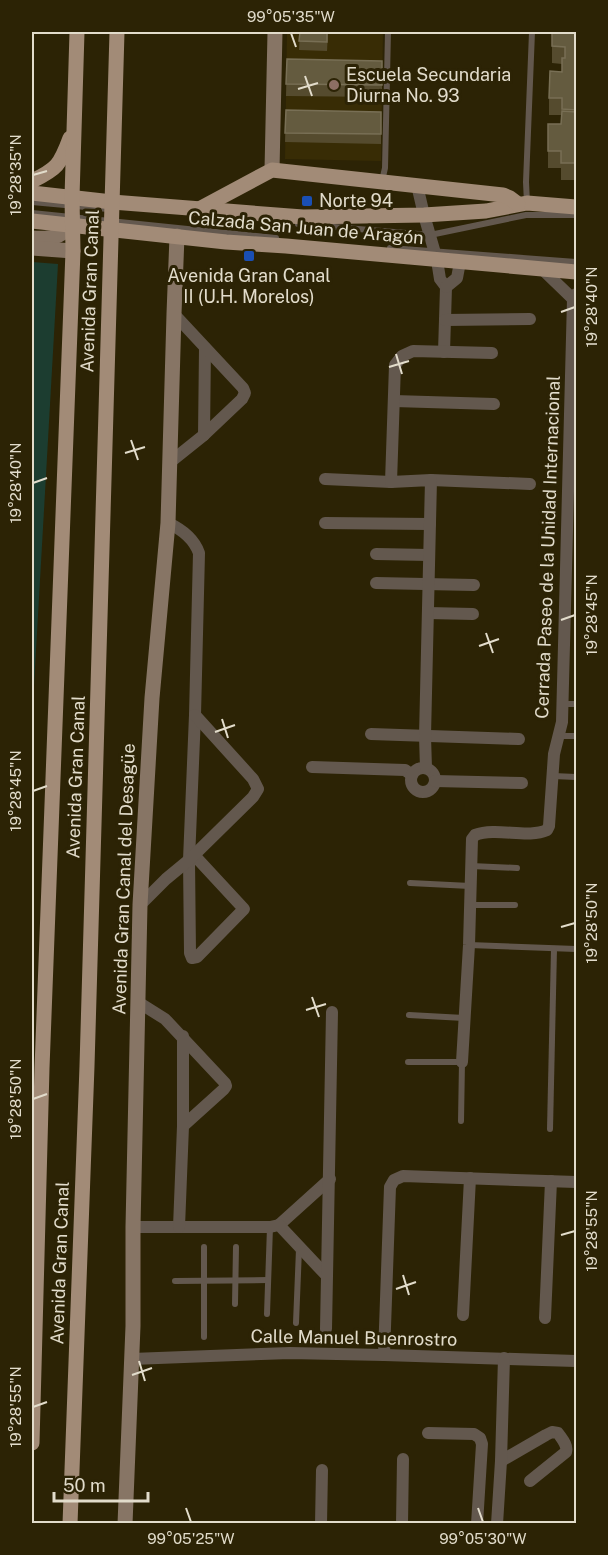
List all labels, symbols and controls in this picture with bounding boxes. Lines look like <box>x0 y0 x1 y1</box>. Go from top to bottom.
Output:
text: 99°05'35"W <box>247 8 335 25</box>
place label: Escuela Secundaria Diurna No. 93 <box>346 64 511 106</box>
marker: Escuela Secundaria Diurna No. 93 <box>327 78 341 92</box>
text: 19°28'35"N <box>7 134 24 216</box>
place label: Norte 94 <box>319 190 393 211</box>
marker: Norte 94 <box>300 194 314 208</box>
street label: Calzada San Juan de Aragón <box>187 207 425 248</box>
street label: Avenida Gran Canal <box>76 209 103 373</box>
marker: Avenida Gran Canal II (U.H. Morelos) <box>242 249 256 263</box>
place label: Avenida Gran Canal II (U.H. Morelos) <box>167 265 331 307</box>
text: 19°28'40"N <box>583 266 600 348</box>
street label: Cerrada Paseo de la Unidad Internacional <box>531 375 564 719</box>
text: 19°28'40"N <box>7 442 24 524</box>
text: 19°28'45"N <box>583 574 600 656</box>
street label: Avenida Gran Canal <box>62 695 89 859</box>
street label: Avenida Gran Canal del Desagüe <box>108 743 139 1015</box>
text: 19°28'45"N <box>7 750 24 832</box>
text: 19°28'50"N <box>583 882 600 964</box>
text: 19°28'50"N <box>7 1058 24 1140</box>
street label: Avenida Gran Canal <box>46 1181 73 1345</box>
text: 19°28'55"N <box>583 1190 600 1272</box>
street label: Calle Manuel Buenrostro <box>251 1325 458 1350</box>
text: 19°28'55"N <box>7 1366 24 1448</box>
scale bar <box>54 1465 148 1503</box>
text: 50 m <box>63 1475 106 1496</box>
text: 99°05'25"W <box>147 1530 235 1547</box>
text: 99°05'30"W <box>439 1530 527 1547</box>

